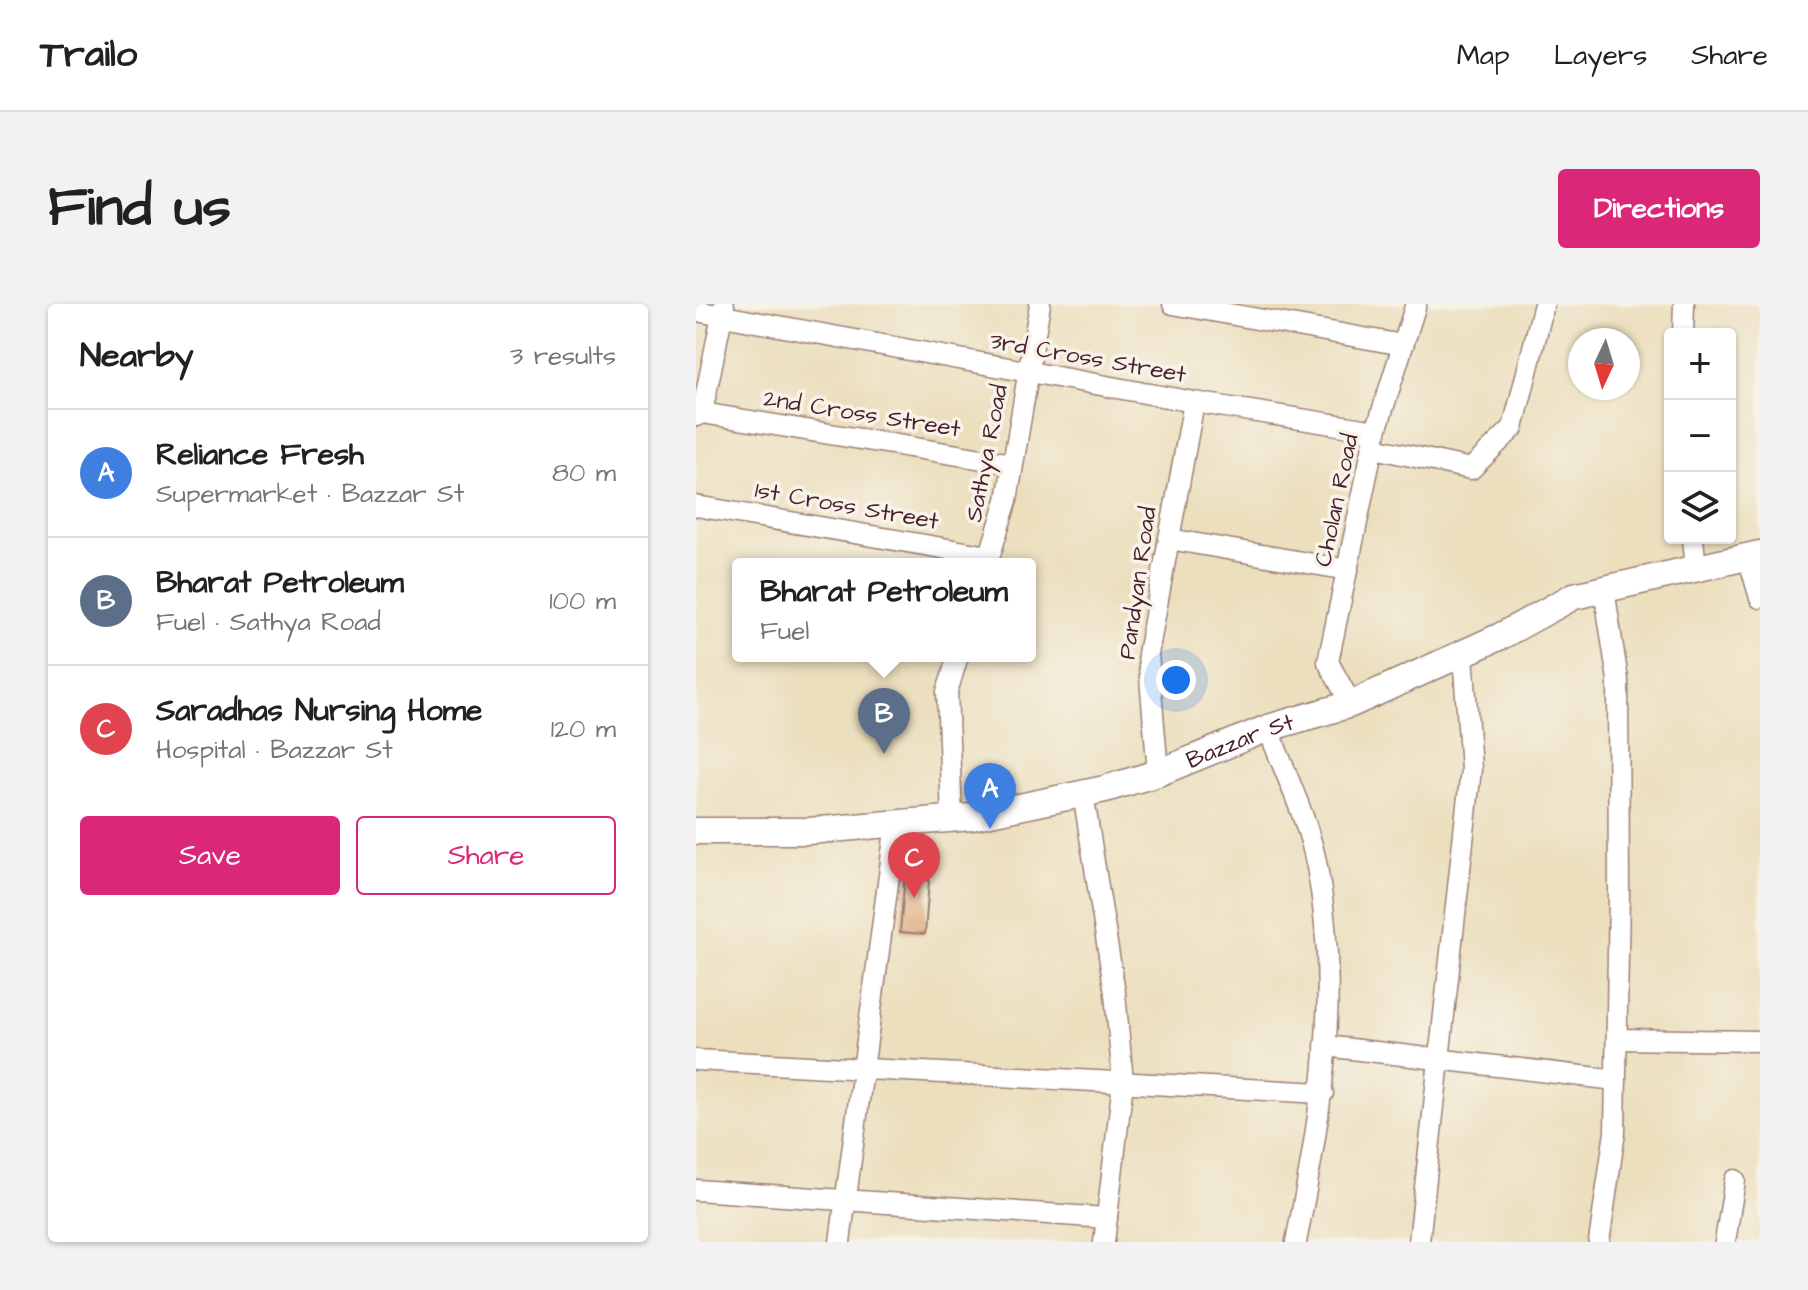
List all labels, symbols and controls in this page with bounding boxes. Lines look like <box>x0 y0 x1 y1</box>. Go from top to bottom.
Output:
text: Trailo <box>40 29 137 81</box>
text: Map <box>1457 36 1510 75</box>
text: Layers <box>1554 36 1647 75</box>
text: Share <box>1691 36 1768 75</box>
text: Find us <box>48 169 231 247</box>
button: Directions <box>1558 169 1760 248</box>
street label: 3rd Cross Street <box>987 324 1189 392</box>
north arrow <box>1568 328 1640 400</box>
map controls <box>1664 328 1736 544</box>
button: + <box>1664 328 1736 400</box>
text: Nearby <box>80 332 194 380</box>
text: 3 results <box>510 338 616 374</box>
street label: 2nd Cross Street <box>761 382 963 446</box>
street label: Sathya Road <box>957 382 1018 525</box>
button: − <box>1664 400 1736 472</box>
street label: Cholan Road <box>1306 431 1368 570</box>
text: Reliance Fresh <box>156 434 364 476</box>
text: A <box>98 455 114 491</box>
text: 80 m <box>552 455 616 491</box>
button: layers <box>1664 472 1736 544</box>
street label: 1st Cross Street <box>752 473 942 539</box>
text: Supermarket · Bazzar St <box>156 476 464 512</box>
street label: Pandyan Road <box>1110 505 1167 662</box>
popup <box>732 558 1036 662</box>
text: Bharat Petroleum <box>156 562 404 604</box>
text: Bharat Petroleum <box>760 571 1008 613</box>
text: B <box>97 583 115 619</box>
text: 100 m <box>549 583 616 619</box>
text: Fuel · Sathya Road <box>156 604 381 640</box>
text: Fuel <box>760 613 809 649</box>
your location <box>1156 660 1196 700</box>
pin: B <box>858 688 910 754</box>
text: Saradhas Nursing Home <box>156 690 482 732</box>
street label: Bazzar St <box>1181 705 1298 778</box>
text: C <box>97 711 115 747</box>
text: 120 m <box>551 711 616 747</box>
text: Hospital · Bazzar St <box>156 732 393 768</box>
pin: A <box>964 763 1016 829</box>
button: Save <box>80 816 340 895</box>
button: Share <box>356 816 616 895</box>
pin: C <box>888 832 940 898</box>

